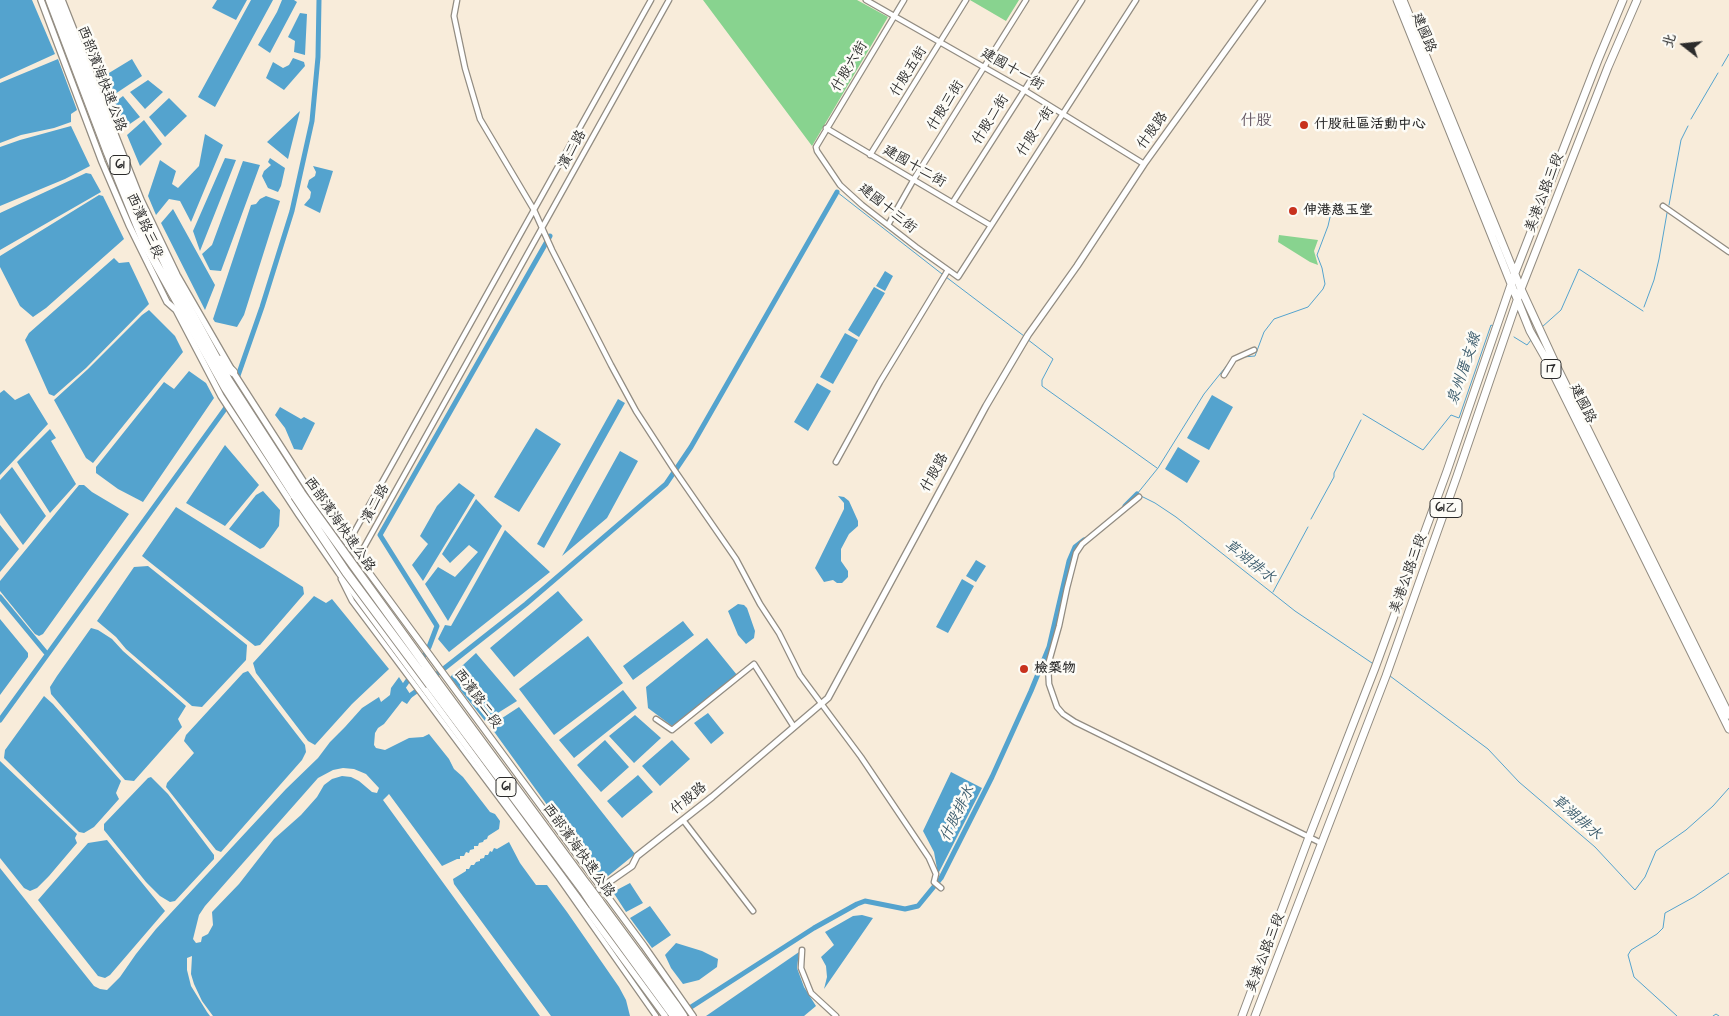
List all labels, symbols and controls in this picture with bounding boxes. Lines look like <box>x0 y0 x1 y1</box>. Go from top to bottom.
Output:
street label: 建國路 <box>1407 10 1439 56</box>
north arrow <box>1659 20 1709 70</box>
street label: 西部濱海快速公路 <box>73 24 129 134</box>
text: 北 <box>1658 31 1681 50</box>
street label: 什股六街 <box>828 39 872 95</box>
street label: 什股五街 <box>887 44 931 100</box>
street label: 建國十一街 <box>977 45 1047 95</box>
street label: 什股三街 <box>924 78 968 134</box>
street label: 什股二街 <box>969 92 1013 148</box>
street label: 什股一街 <box>1014 104 1058 160</box>
street label: 什股路 <box>1134 109 1172 153</box>
district label: 什股 <box>1240 112 1272 132</box>
place label: 什股社區活動中心 <box>1314 117 1426 133</box>
marker: 什股社區活動中心 <box>1298 119 1310 131</box>
street label: 濱二路 <box>555 128 591 172</box>
street label: 建國十二街 <box>879 142 949 192</box>
street label: 美港公路三段 <box>1522 151 1568 235</box>
road number: 61 <box>110 156 130 174</box>
street label: 建國十三街 <box>855 180 919 238</box>
street label: 西濱路三段 <box>122 191 166 261</box>
place label: 伸港慈玉堂 <box>1303 203 1373 219</box>
marker: 伸港慈玉堂 <box>1287 205 1299 217</box>
water label: 泉州厝支線 <box>1444 331 1486 407</box>
road number: 17 <box>1541 359 1561 378</box>
street label: 建國路 <box>1565 381 1599 427</box>
street label: 什股路 <box>917 451 953 495</box>
street label: 西部濱海快速公路 <box>300 474 378 576</box>
street label: 濱二路 <box>358 482 394 526</box>
road number: 61乙 <box>1430 498 1462 518</box>
street label: 美港公路三段 <box>1387 532 1431 616</box>
water label: 草湖排水 <box>1220 536 1278 588</box>
place label: 檢築物 <box>1034 661 1076 677</box>
marker: 檢築物 <box>1018 663 1030 675</box>
street label: 西濱路二段 <box>450 666 504 732</box>
road number: 61 <box>496 778 516 796</box>
street label: 什股路 <box>667 779 711 819</box>
water label: 什股排水 <box>937 783 979 845</box>
water label: 草湖排水 <box>1547 792 1605 844</box>
street label: 西部濱海快速公路 <box>538 801 618 901</box>
street label: 美港公路三段 <box>1243 911 1289 995</box>

